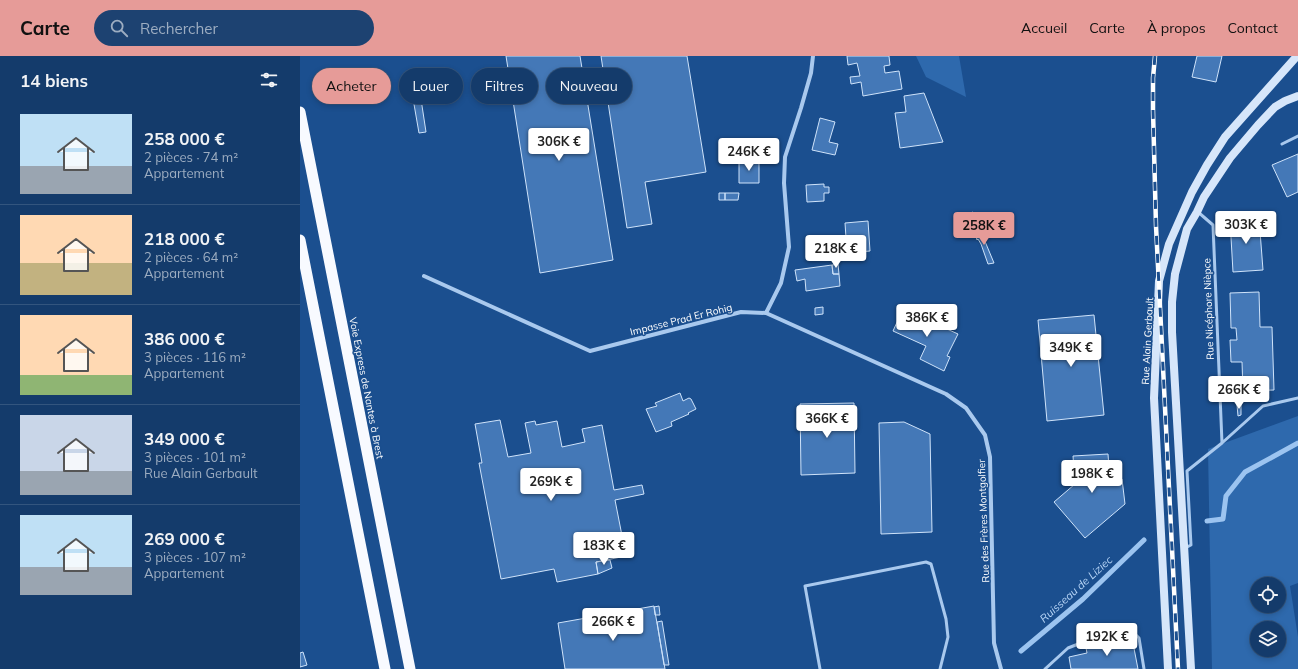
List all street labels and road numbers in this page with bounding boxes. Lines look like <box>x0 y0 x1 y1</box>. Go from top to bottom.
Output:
street label: Rue Nicéphore Nièpce <box>1200 258 1217 360</box>
street label: Rue Alain Gerbault <box>1139 297 1156 385</box>
street label: Impasse Prad Er Rohig <box>629 300 734 338</box>
street label: Voie Express de Nantes à Brest <box>346 316 387 460</box>
street label: Rue des Frères Montgolfier <box>975 459 992 583</box>

